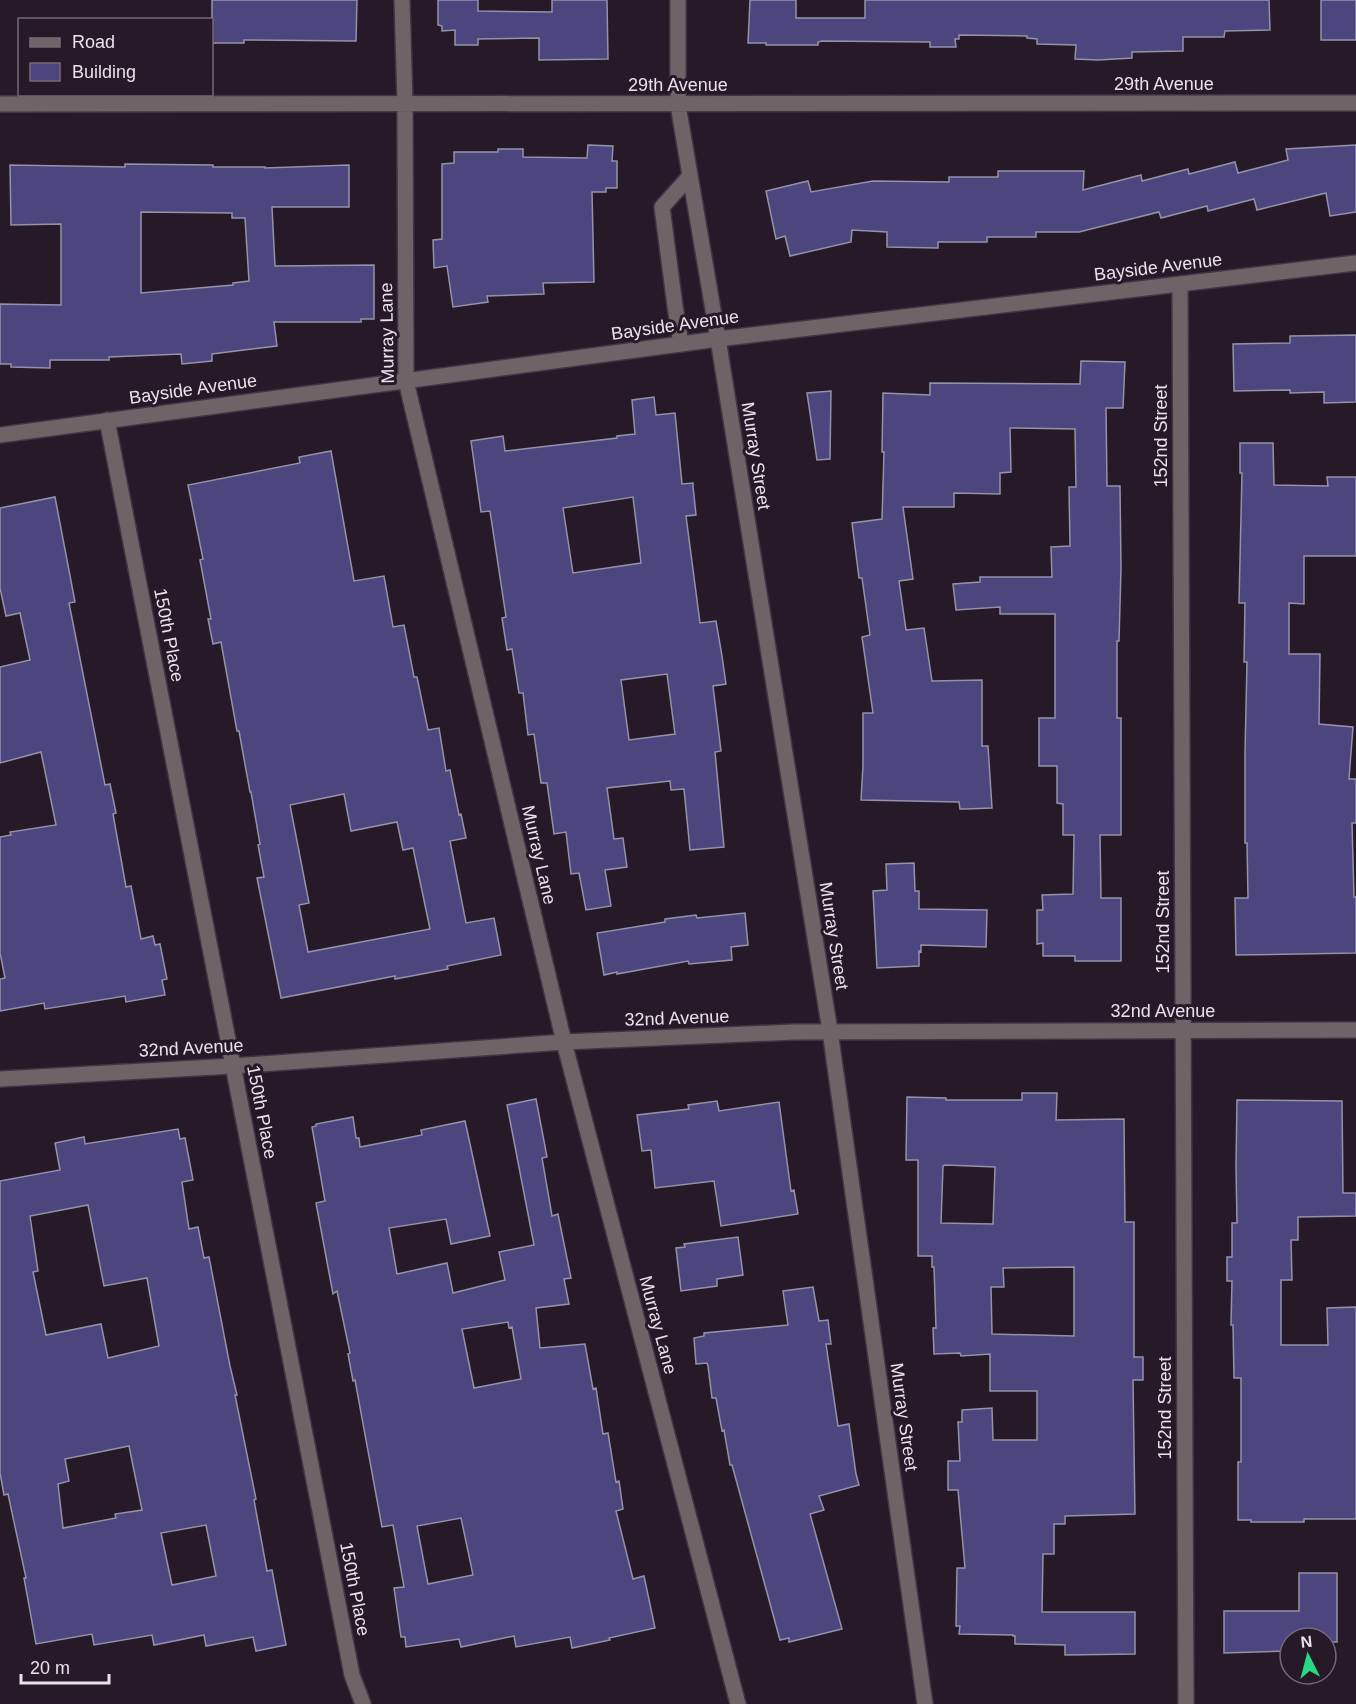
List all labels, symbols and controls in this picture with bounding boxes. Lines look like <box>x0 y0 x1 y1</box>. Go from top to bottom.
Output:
legend <box>18 18 213 96</box>
text: Road <box>72 32 115 52</box>
text: Building <box>72 62 136 82</box>
street label: 29th Avenue <box>1114 74 1214 94</box>
street label: 29th Avenue <box>628 75 728 95</box>
street label: Bayside Avenue <box>1093 249 1223 285</box>
street label: Murray Lane <box>376 282 398 384</box>
street label: Bayside Avenue <box>610 306 740 344</box>
street label: Bayside Avenue <box>128 370 258 408</box>
street label: 152nd Street <box>1151 384 1171 488</box>
street label: Murray Street <box>738 401 774 511</box>
street label: 150th Place <box>150 586 188 684</box>
street label: Murray Lane <box>518 804 560 906</box>
street label: 152nd Street <box>1153 870 1173 974</box>
street label: Murray Street <box>816 881 852 991</box>
street label: 32nd Avenue <box>1111 1001 1215 1021</box>
street label: 32nd Avenue <box>624 1006 730 1030</box>
street label: 32nd Avenue <box>138 1035 244 1061</box>
street label: 150th Place <box>243 1063 281 1161</box>
street label: Murray Lane <box>635 1274 681 1376</box>
street label: 152nd Street <box>1155 1356 1175 1460</box>
street label: Murray Street <box>887 1362 921 1472</box>
street label: 150th Place <box>336 1540 374 1638</box>
north arrow <box>1278 1626 1338 1686</box>
text: N <box>1300 1633 1313 1651</box>
scale bar <box>21 1647 110 1685</box>
text: 20 m <box>30 1658 70 1678</box>

